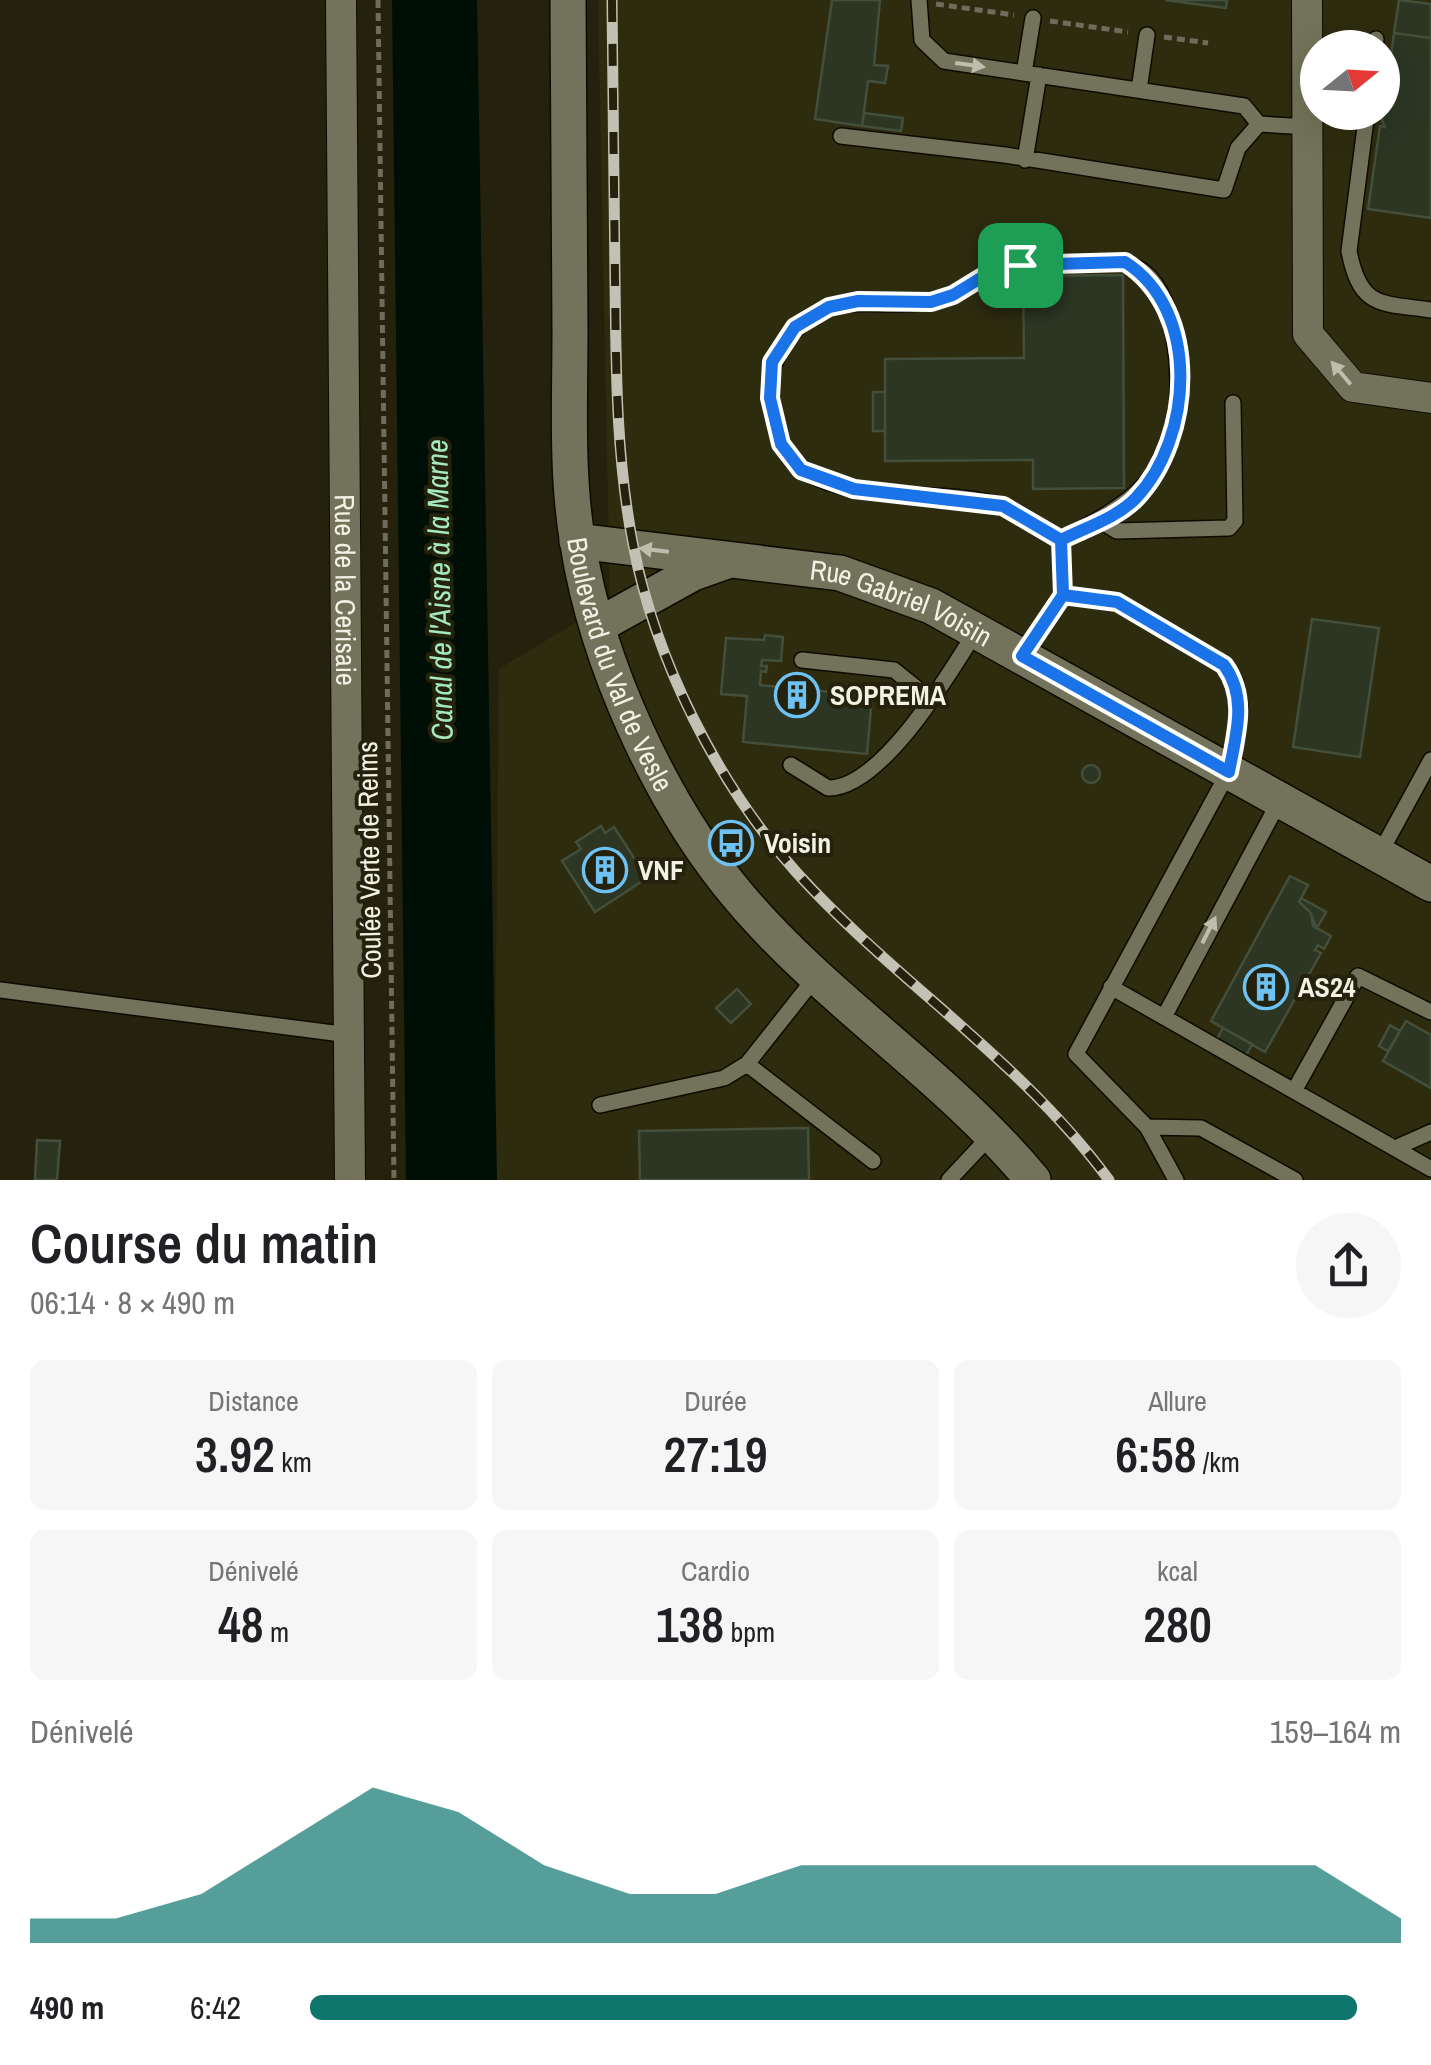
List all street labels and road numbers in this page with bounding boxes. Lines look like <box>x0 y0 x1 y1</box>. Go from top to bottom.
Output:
street label: Rue de la Cerisaie <box>326 494 365 686</box>
street label: Boulevard du Val de Vesle <box>558 535 682 798</box>
street label: Rue Gabriel Voisin <box>808 551 999 655</box>
street label: Coulée Verte de Reims <box>348 741 390 979</box>

